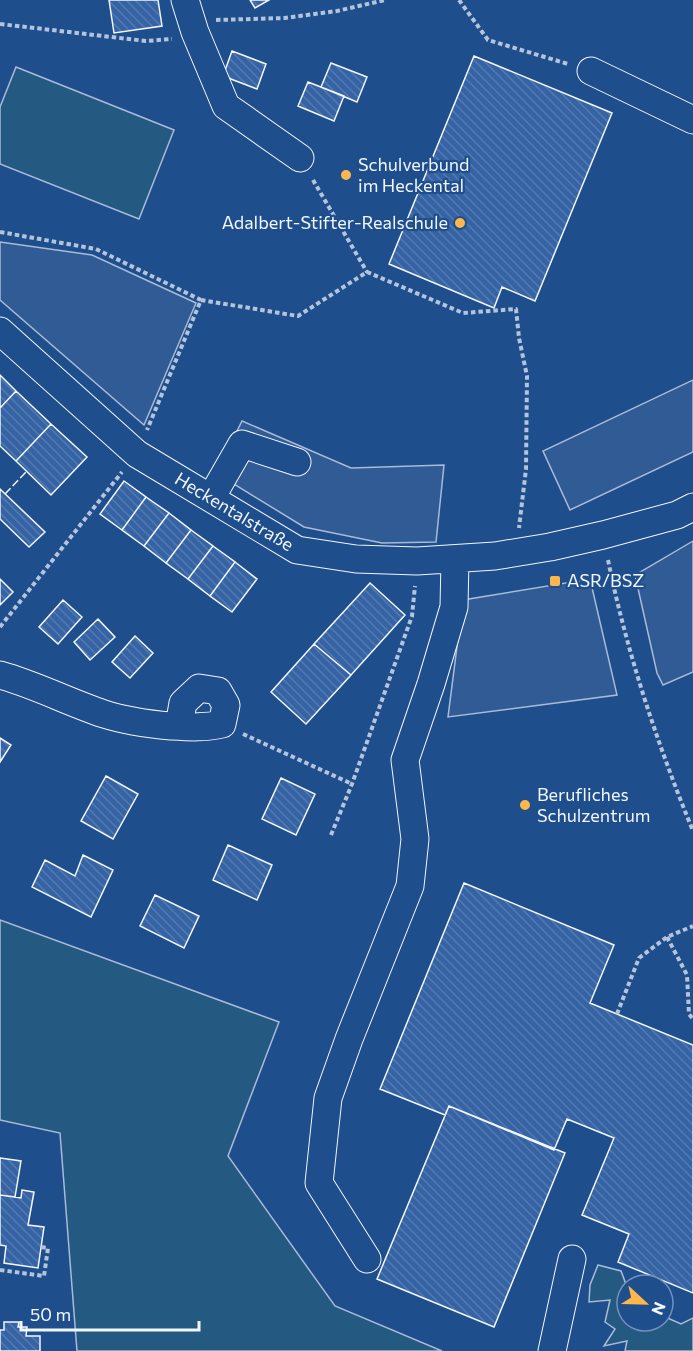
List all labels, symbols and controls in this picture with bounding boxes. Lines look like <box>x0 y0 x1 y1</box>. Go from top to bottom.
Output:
place label: Schulverbund im Heckental <box>358 153 469 196</box>
marker: Schulverbund im Heckental <box>339 168 353 182</box>
place label: Adalbert-Stifter-Realschule <box>222 211 448 233</box>
marker: Adalbert-Stifter-Realschule <box>453 216 467 230</box>
street label: Heckentalstraße <box>171 467 298 555</box>
place label: ASR/BSZ <box>567 569 644 591</box>
marker: ASR/BSZ <box>548 574 562 588</box>
place label: Berufliches Schulzentrum <box>537 783 650 826</box>
marker: Berufliches Schulzentrum <box>518 798 532 812</box>
north arrow <box>615 1273 675 1333</box>
scale bar <box>21 1294 200 1332</box>
text: N <box>648 1300 670 1318</box>
text: 50 m <box>30 1303 71 1325</box>

